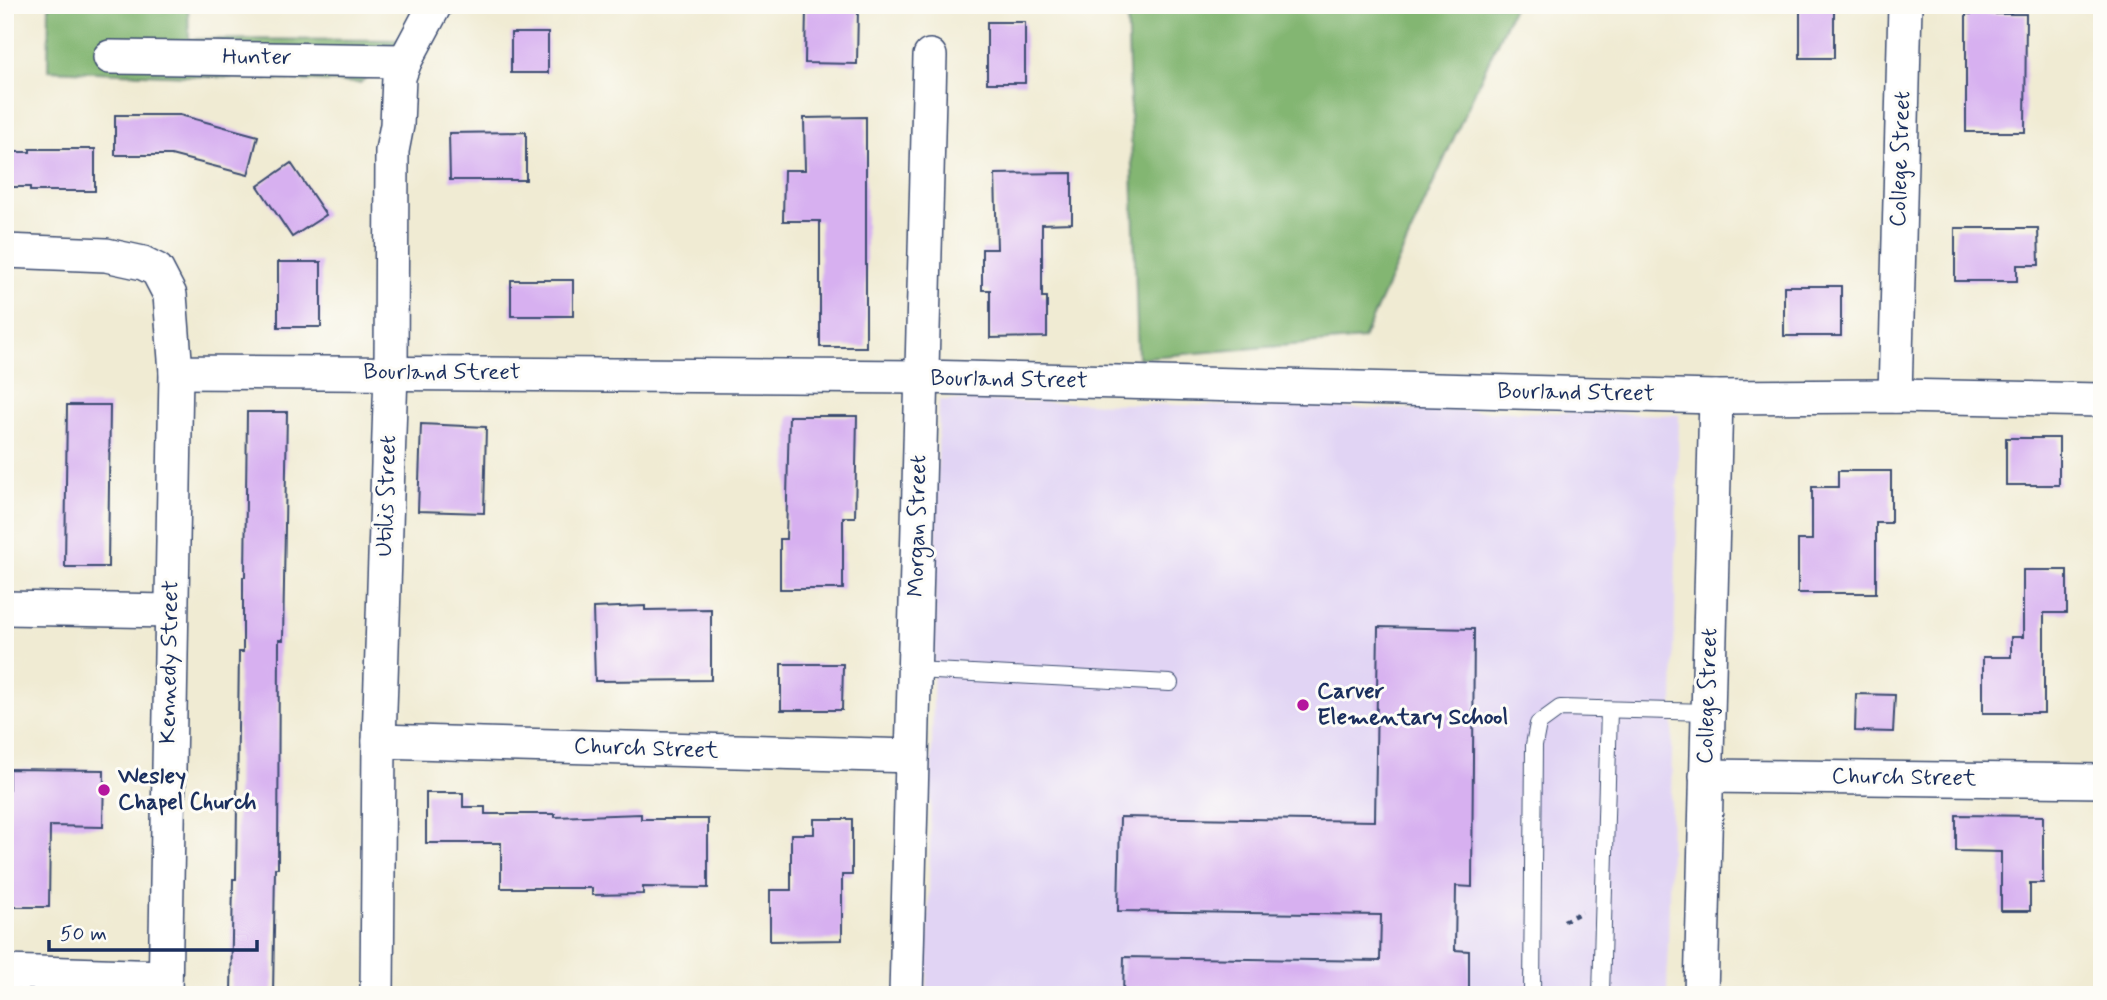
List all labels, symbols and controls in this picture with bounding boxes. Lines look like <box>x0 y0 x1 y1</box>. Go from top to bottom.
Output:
street label: Hunter <box>222 43 292 73</box>
street label: College Street <box>1884 90 1918 228</box>
street label: Bourland Street <box>363 358 521 388</box>
street label: Bourland Street <box>930 364 1088 396</box>
street label: Bourland Street <box>1497 377 1655 409</box>
street label: Utilis Street <box>370 435 404 557</box>
street label: Morgan Street <box>902 455 936 597</box>
street label: Kennedy Street <box>154 580 186 744</box>
street label: College Street <box>1691 627 1725 765</box>
place label: Carver Elementary School <box>1317 677 1508 733</box>
marker: Carver Elementary School <box>1295 697 1311 713</box>
street label: Church Street <box>573 731 719 767</box>
place label: Wesley Chapel Church <box>117 762 256 818</box>
street label: Church Street <box>1831 762 1977 794</box>
marker: Wesley Chapel Church <box>96 782 112 798</box>
scale bar <box>49 909 257 953</box>
text: 50 m <box>60 920 107 948</box>

